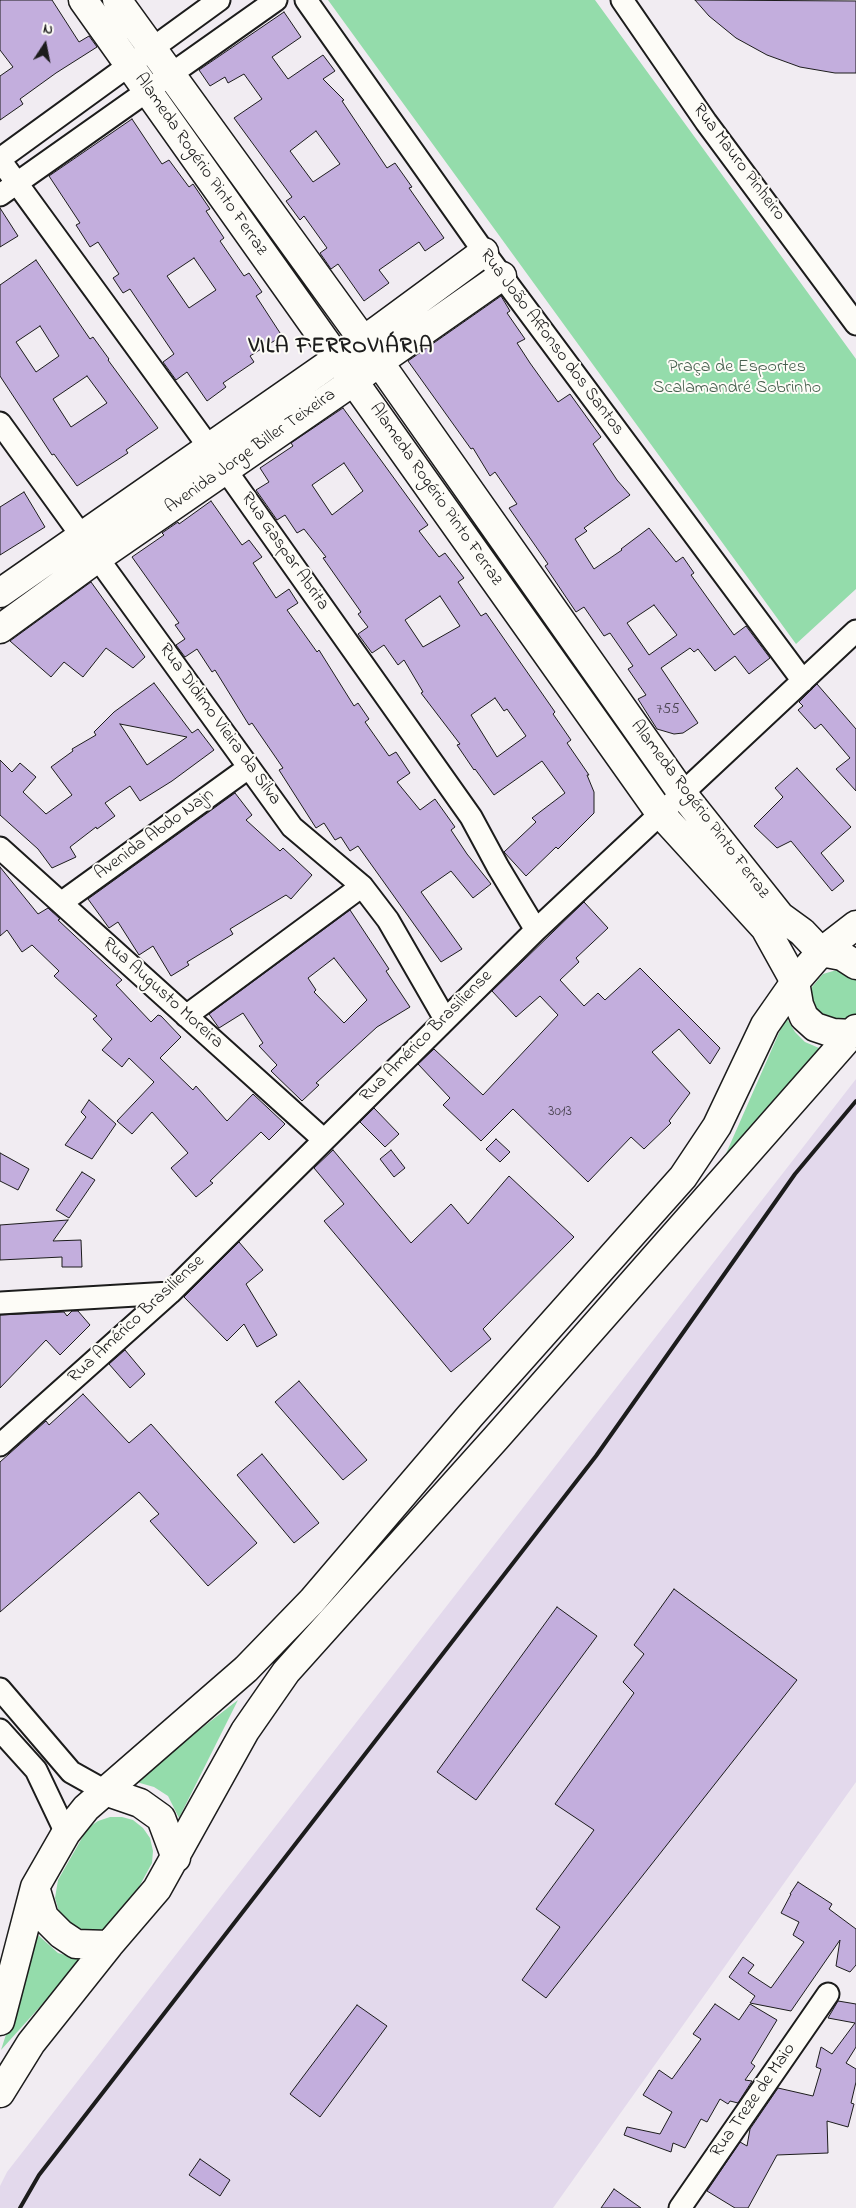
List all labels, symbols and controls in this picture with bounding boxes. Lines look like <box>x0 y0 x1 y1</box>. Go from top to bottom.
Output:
text: N <box>41 19 55 41</box>
north arrow <box>20 20 70 70</box>
street label: Alameda Rogério Pinto Ferraz <box>129 70 271 260</box>
street label: Rua Mauro Pinheiro <box>687 100 789 226</box>
street label: Rua João Affonso dos Santos <box>474 246 628 440</box>
district label: VILA FERROVIÁRIA <box>246 335 436 361</box>
park label: Praça de Esportes Scalamandré Sobrinho <box>653 357 821 399</box>
street label: Avenida Jorge Biller Teixeira <box>162 385 340 519</box>
street label: Alameda Rogério Pinto Ferraz <box>364 400 506 590</box>
street label: Rua Gaspar Abrita <box>235 489 333 615</box>
street label: Rua Didimo Vieira da Silva <box>153 640 285 810</box>
house number: 755 <box>656 702 680 720</box>
street label: Alameda Rogério Pinto Ferraz <box>625 717 773 903</box>
street label: Avenida Abdo Najn <box>91 785 219 885</box>
street label: Rua Augusto Moreira <box>97 934 227 1054</box>
street label: Rua Américo Brasiliense <box>356 966 498 1108</box>
house number: 3013 <box>548 1104 572 1122</box>
street label: Rua Américo Brasiliense <box>64 1251 210 1389</box>
street label: Rua Treze de Maio <box>707 2040 801 2162</box>

